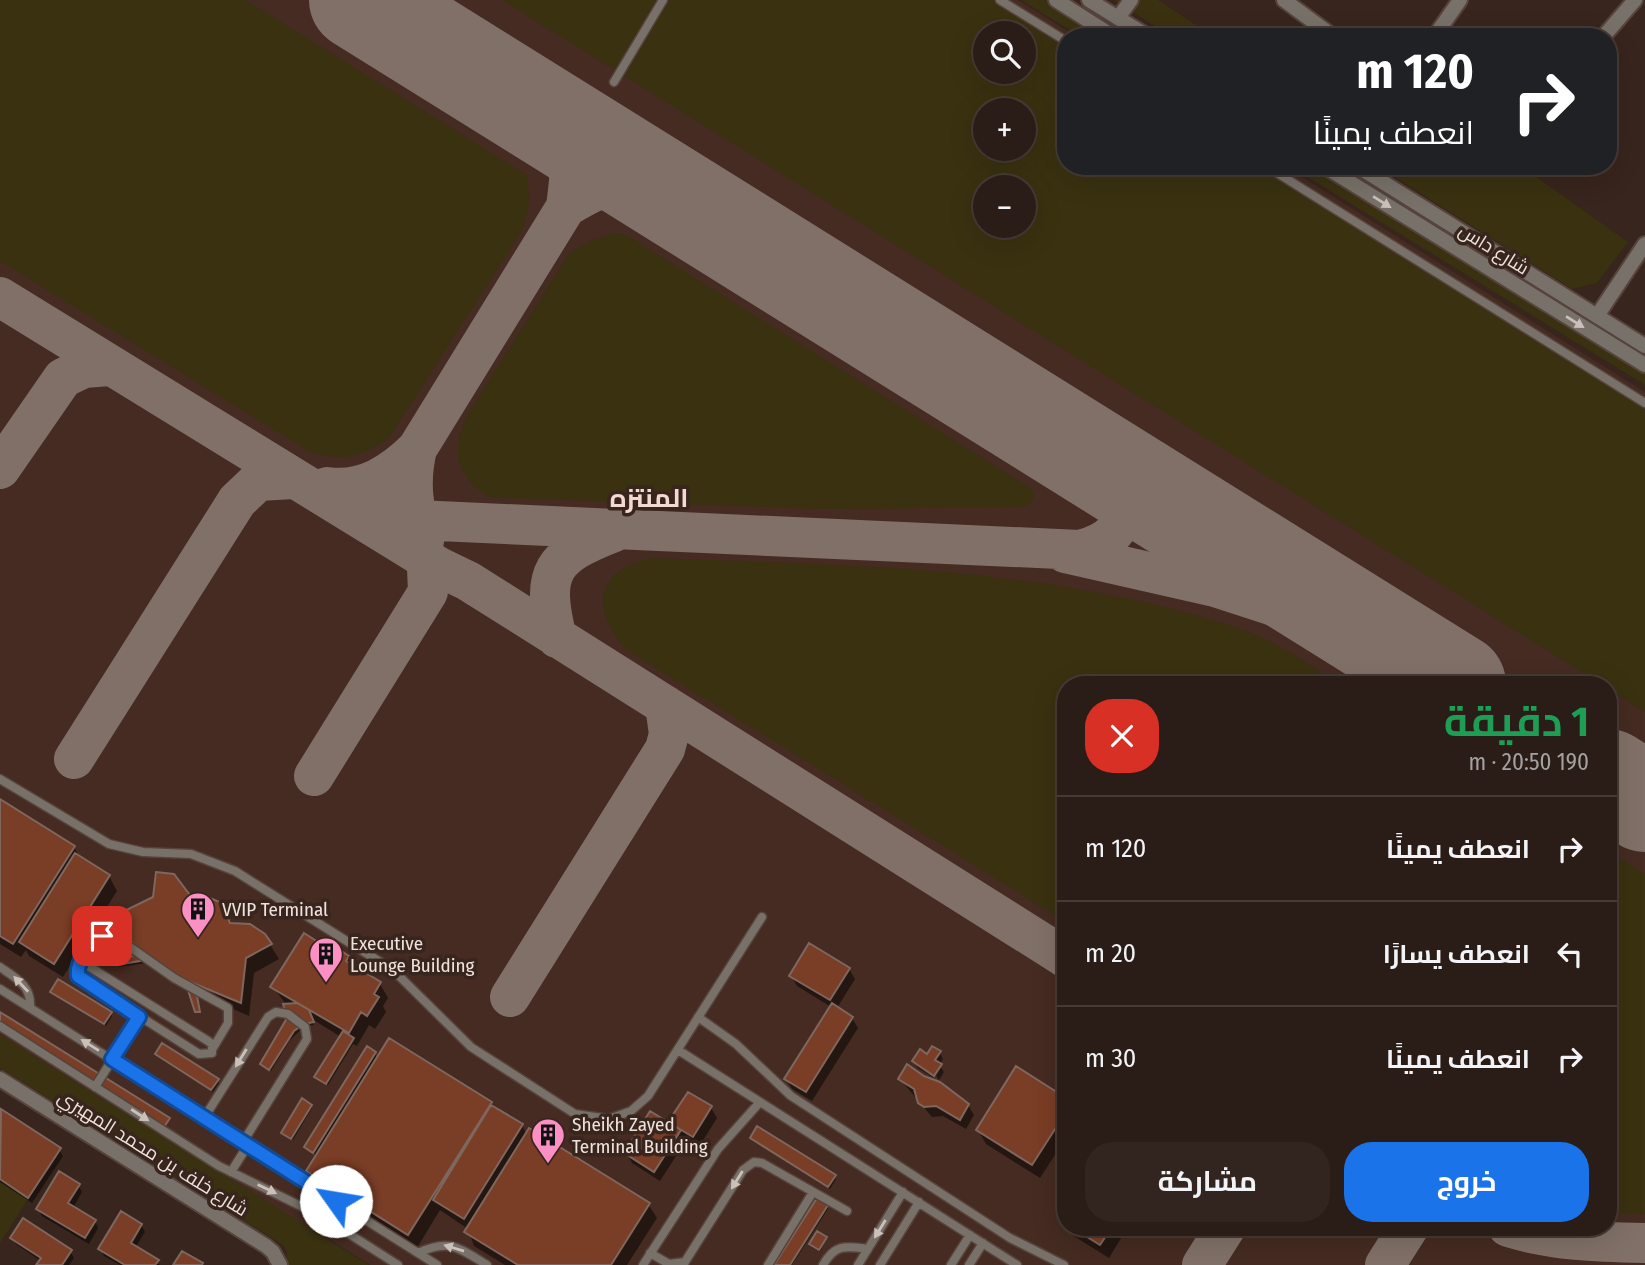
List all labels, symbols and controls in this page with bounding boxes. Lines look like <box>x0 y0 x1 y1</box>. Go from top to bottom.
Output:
map controls <box>973 21 1036 238</box>
button: search <box>973 21 1036 84</box>
text: 120 m <box>1356 42 1474 101</box>
icon: right <box>1498 56 1589 147</box>
button: + <box>973 98 1036 161</box>
text: انعطف يمينًا <box>1313 114 1474 152</box>
button: − <box>973 175 1036 238</box>
one-way arrow <box>1372 196 1391 209</box>
street label: شارع داس <box>1454 218 1533 281</box>
one-way arrow <box>1566 315 1585 328</box>
district label: المنتزه <box>610 483 688 514</box>
text: 1 دقيقة <box>1444 697 1589 747</box>
button: close <box>1085 699 1159 773</box>
text: 190 m · 20:50 <box>1468 748 1589 776</box>
icon: right <box>1551 830 1589 868</box>
text: 120 m <box>1085 833 1146 864</box>
text: انعطف يمينًا <box>1386 834 1530 865</box>
building icon: VVIP Terminal <box>179 890 217 939</box>
place label: VVIP Terminal <box>222 898 328 921</box>
pin <box>72 906 132 966</box>
icon: arrive <box>83 917 121 955</box>
place label: Executive Lounge Building <box>350 932 474 977</box>
building icon: Executive Lounge Building <box>307 935 345 984</box>
icon: left <box>1551 935 1589 973</box>
text: 20 m <box>1085 938 1136 969</box>
text: انعطف يسارًا <box>1383 939 1530 970</box>
one-way arrow <box>13 976 29 993</box>
one-way arrow <box>80 1039 99 1052</box>
icon: right <box>1551 1040 1589 1078</box>
text: 30 m <box>1085 1043 1136 1074</box>
text: انعطف يمينًا <box>1386 1044 1530 1075</box>
one-way arrow <box>234 1049 247 1068</box>
street label: شارع خلف بن محمد المهيري <box>52 1085 252 1224</box>
one-way arrow <box>131 1109 150 1122</box>
place label: Sheikh Zayed Terminal Building <box>572 1113 708 1158</box>
building icon: Sheikh Zayed Terminal Building <box>529 1116 567 1165</box>
button: مشاركة <box>1085 1142 1330 1222</box>
button: خروج <box>1344 1142 1589 1222</box>
position arrow <box>299 1164 373 1238</box>
one-way arrow <box>731 1170 744 1189</box>
one-way arrow <box>257 1183 277 1195</box>
one-way arrow <box>874 1219 887 1238</box>
one-way arrow <box>443 1242 464 1252</box>

